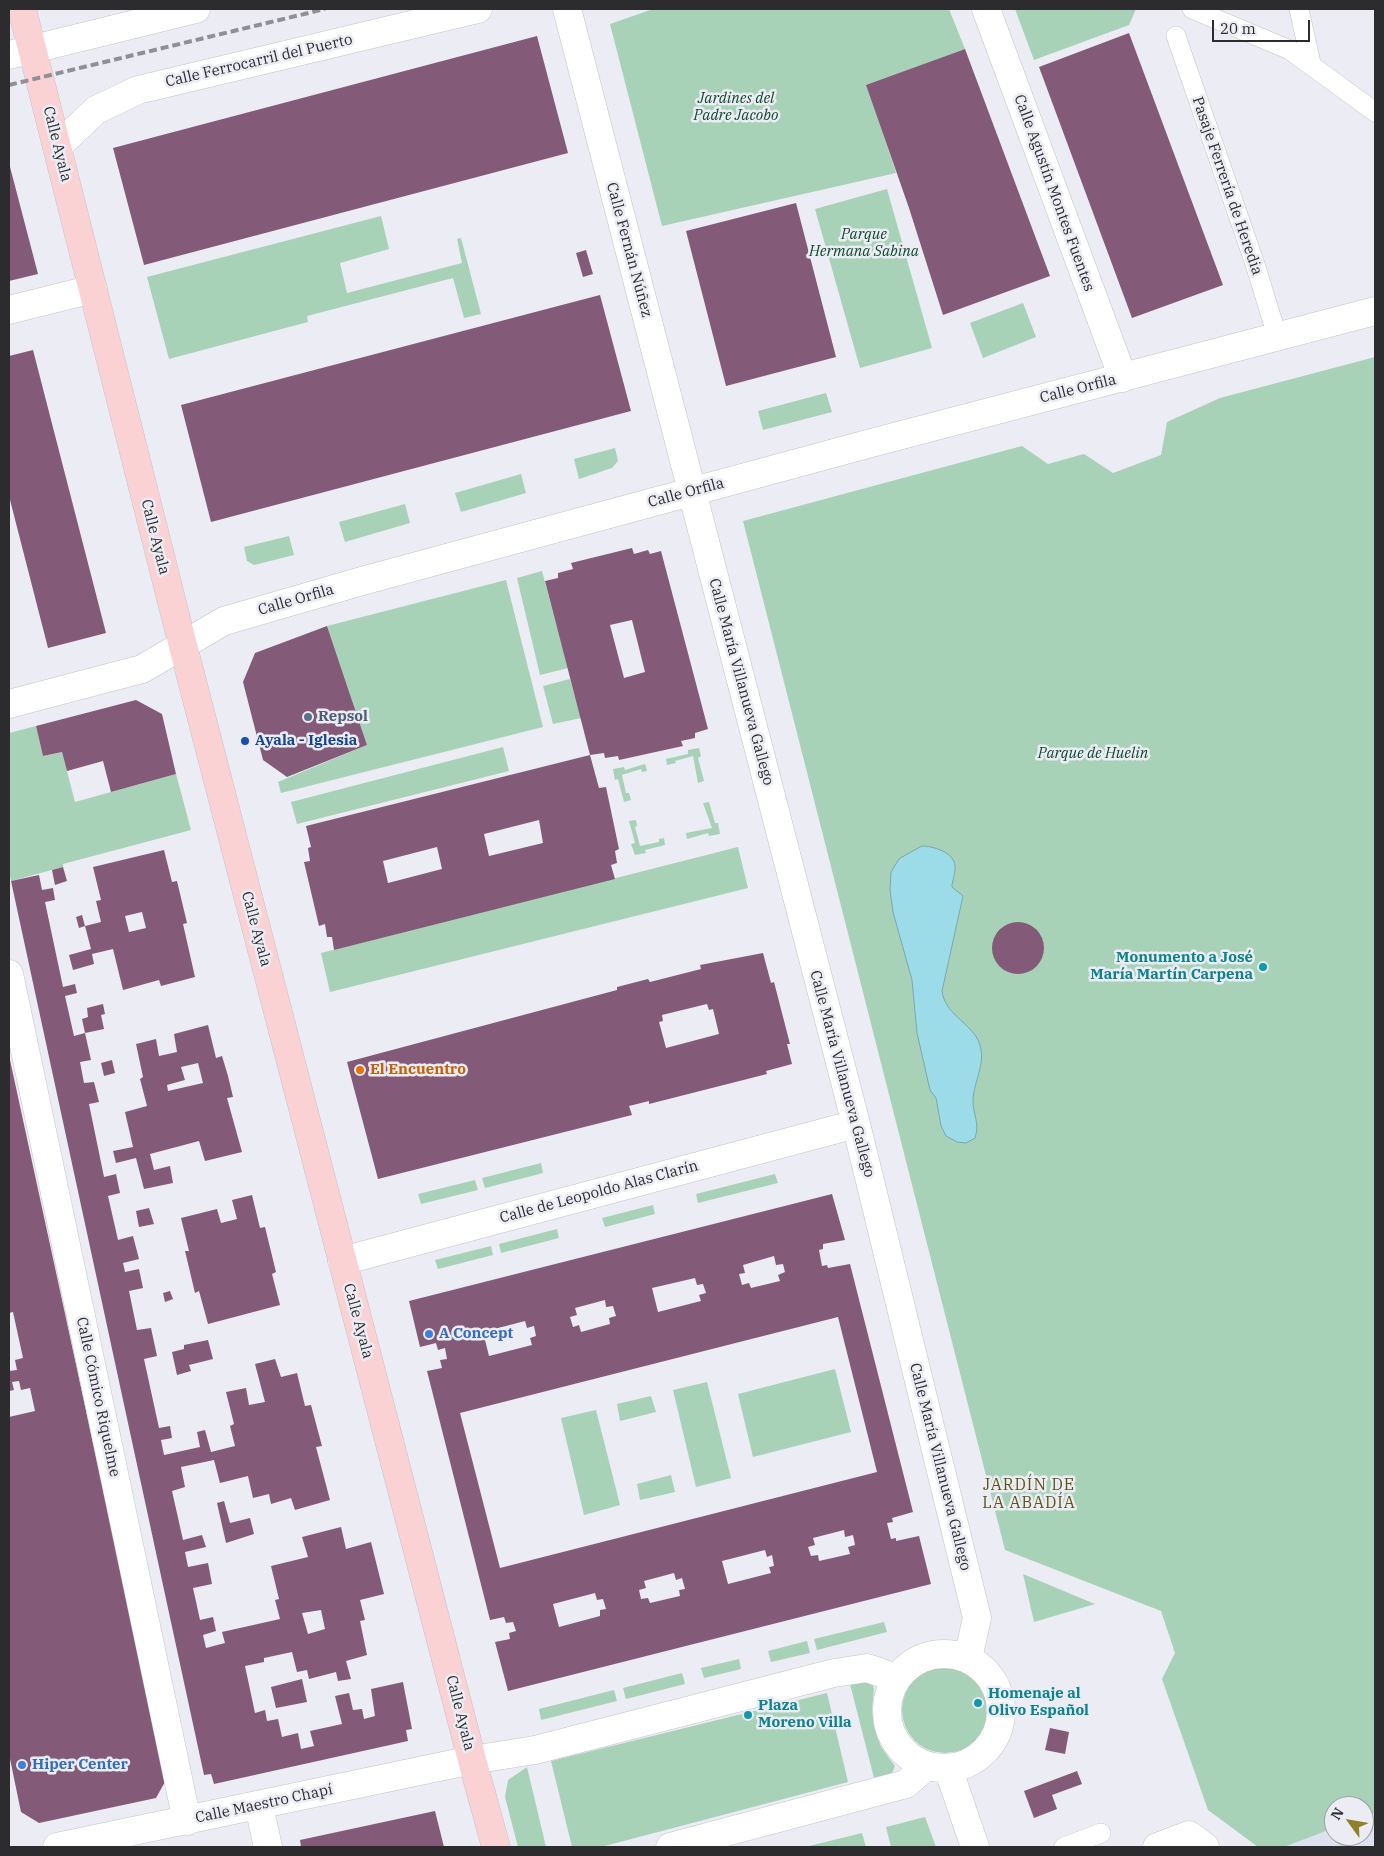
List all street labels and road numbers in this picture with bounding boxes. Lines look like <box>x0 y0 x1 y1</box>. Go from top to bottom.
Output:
street label: Calle Ferrocarril del Puerto <box>164 31 354 91</box>
street label: Calle Agustín Montes Fuentes <box>1010 92 1098 294</box>
street label: Pasaje Ferrería de Heredia <box>1188 94 1266 278</box>
street label: Calle Ayala <box>39 104 75 184</box>
street label: Calle Fernán Núñez <box>602 181 656 319</box>
street label: Calle Orfila <box>1038 371 1118 407</box>
street label: Calle Orfila <box>646 474 726 512</box>
street label: Calle Ayala <box>137 497 173 577</box>
street label: Calle María Villanueva Gallego <box>705 577 777 787</box>
street label: Calle Orfila <box>256 581 336 619</box>
street label: Calle Ayala <box>237 889 275 969</box>
street label: Calle María Villanueva Gallego <box>806 969 878 1179</box>
street label: Calle de Leopoldo Alas Clarín <box>498 1157 700 1227</box>
street label: Calle Ayala <box>339 1281 377 1361</box>
street label: Calle Cómico Riquelme <box>72 1315 124 1479</box>
street label: Calle María Villanueva Gallego <box>905 1361 975 1573</box>
street label: Calle Ayala <box>442 1673 478 1753</box>
street label: Calle Maestro Chapí <box>194 1781 334 1827</box>

